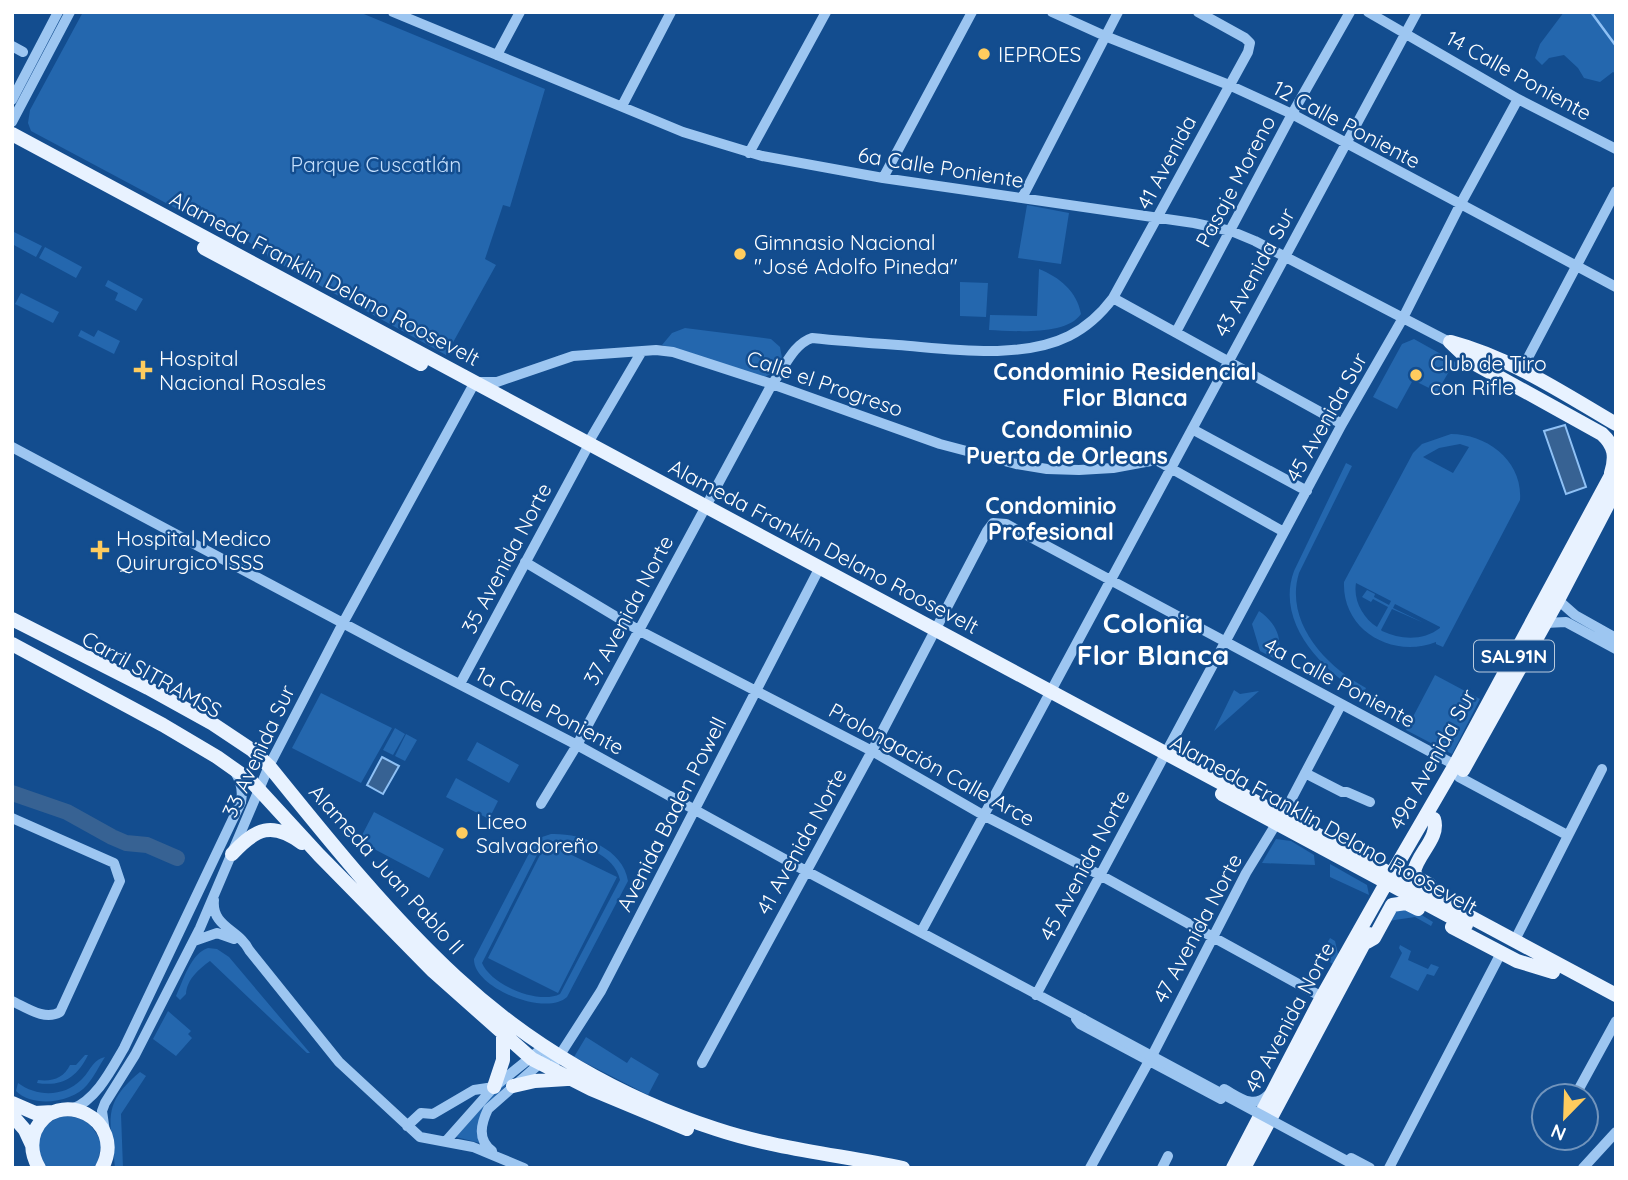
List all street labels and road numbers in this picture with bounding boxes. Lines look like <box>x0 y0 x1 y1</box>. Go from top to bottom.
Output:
street label: 14 Calle Poniente <box>1442 24 1596 126</box>
street label: 12 Calle Poniente <box>1269 74 1425 174</box>
street label: 41 Avenida <box>1130 111 1202 213</box>
street label: Pasaje Moreno <box>1189 111 1281 251</box>
street label: 6a Calle Poniente <box>856 141 1026 193</box>
street label: Alameda Franklin Delano Roosevelt <box>166 185 484 371</box>
street label: 43 Avenida Sur <box>1208 203 1300 341</box>
street label: Calle el Progreso <box>743 344 907 422</box>
street label: 45 Avenida Sur <box>1280 348 1372 486</box>
street label: Alameda Franklin Delano Roosevelt <box>665 453 983 639</box>
street label: 35 Avenida Norte <box>455 478 557 638</box>
street label: 37 Avenida Norte <box>578 531 678 689</box>
street label: Carril SITRAMSS <box>77 625 227 723</box>
street label: 4a Calle Poniente <box>1260 631 1420 733</box>
road number: SAL91N <box>1474 640 1554 671</box>
street label: 1a Calle Poniente <box>471 660 629 760</box>
street label: 33 Avenida Sur <box>216 681 300 821</box>
street label: 49a Avenida Sur <box>1383 684 1481 834</box>
street label: Prolongación Calle Arce <box>825 697 1039 831</box>
street label: Avenida Baden Powell <box>611 712 731 916</box>
street label: Alameda Franklin Delano Roosevelt <box>1166 729 1482 919</box>
street label: 41 Avenida Norte <box>750 763 852 919</box>
street label: Alameda Juan Pablo II <box>304 779 470 959</box>
street label: 45 Avenida Norte <box>1033 785 1135 945</box>
street label: 47 Avenida Norte <box>1147 849 1247 1007</box>
street label: 49 Avenida Norte <box>1238 937 1340 1097</box>

